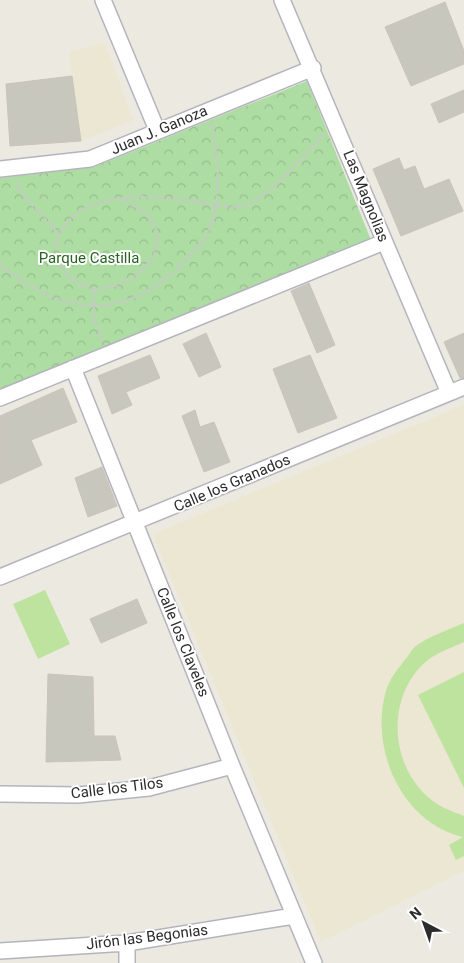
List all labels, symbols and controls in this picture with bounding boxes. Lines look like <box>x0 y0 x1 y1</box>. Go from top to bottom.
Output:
street label: Juan J. Ganoza <box>108 102 210 158</box>
street label: Las Magnolias <box>339 147 393 245</box>
park label: Parque Castilla <box>39 249 139 267</box>
street label: Calle los Granados <box>171 450 293 516</box>
street label: Calle los Claveles <box>153 585 213 699</box>
street label: Calle los Tilos <box>70 773 164 803</box>
north arrow <box>399 898 449 948</box>
text: N <box>406 904 424 922</box>
street label: Jirón las Begonias <box>85 921 209 953</box>

